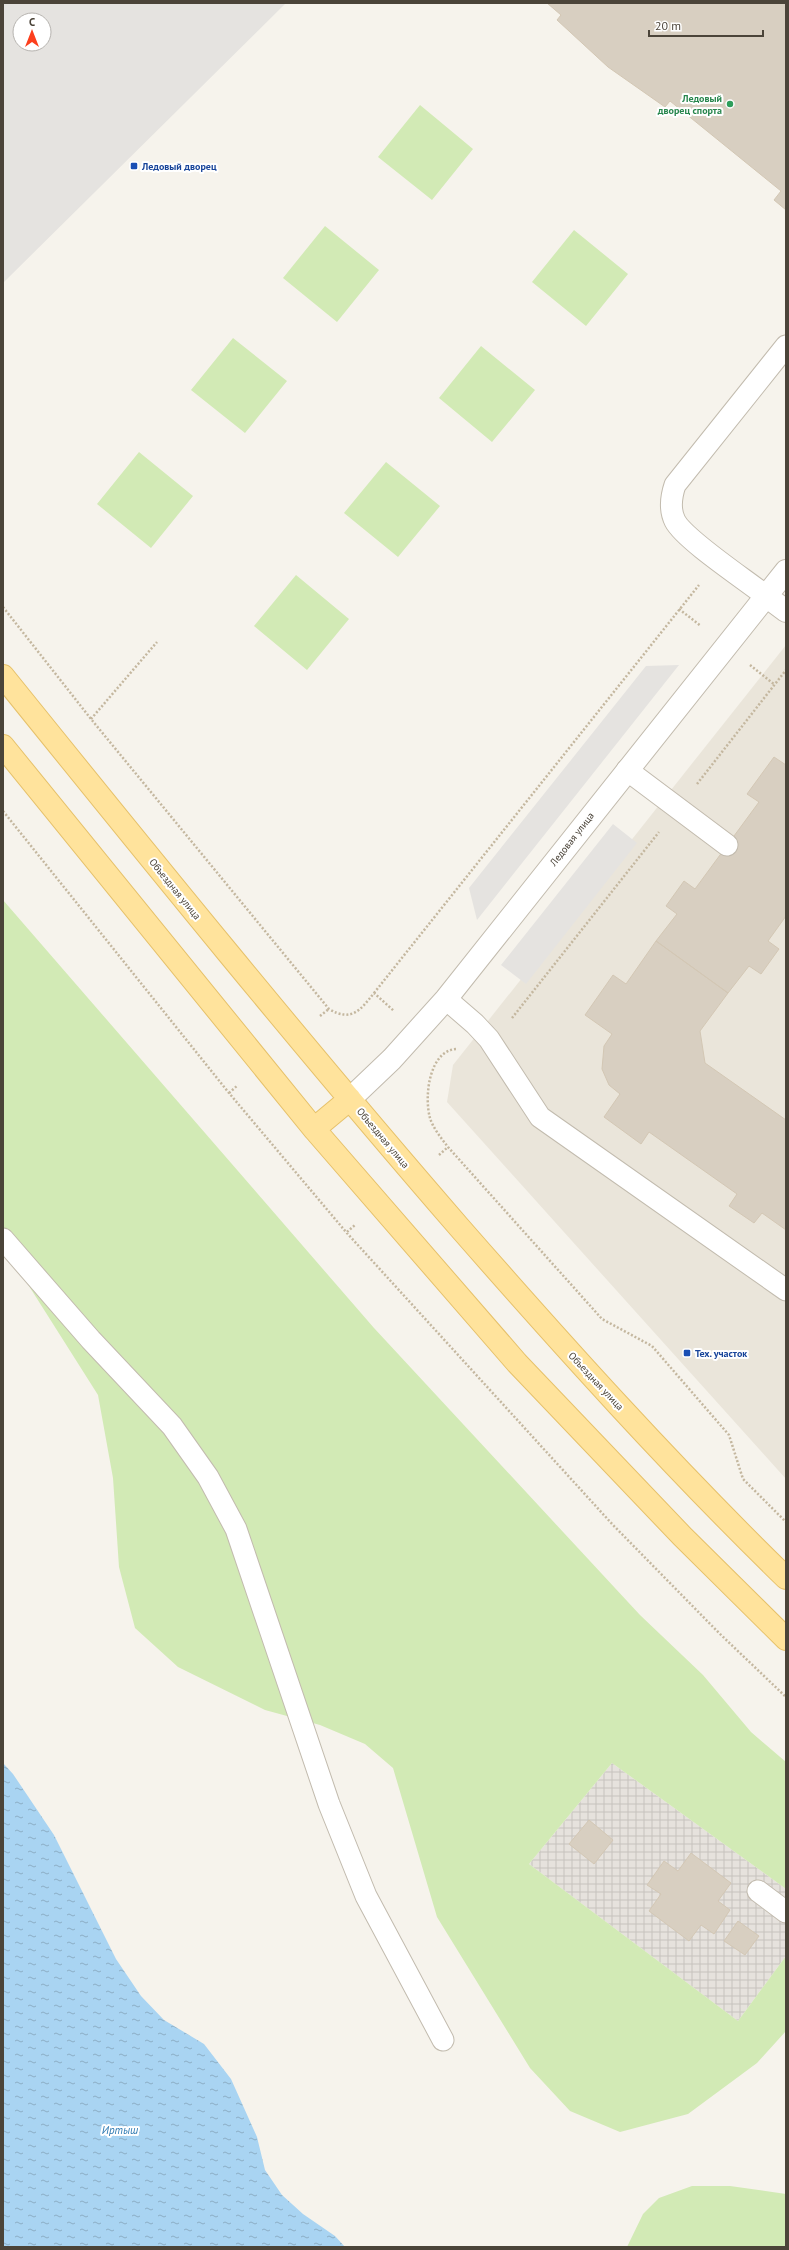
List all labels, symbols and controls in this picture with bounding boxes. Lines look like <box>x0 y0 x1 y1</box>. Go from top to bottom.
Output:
north arrow <box>12 12 52 52</box>
scale bar <box>649 12 763 38</box>
text: С <box>29 15 35 29</box>
text: 20 m <box>655 18 681 33</box>
place label: Ледовый дворец спорта <box>657 92 722 117</box>
marker: Ледовый дворец спорта <box>725 99 735 109</box>
place label: Ледовый дворец <box>141 160 217 173</box>
marker: Ледовый дворец <box>129 161 139 171</box>
street label: Ледовая улица <box>546 809 597 869</box>
street label: Объездная улица <box>146 856 204 922</box>
street label: Объездная улица <box>354 1105 412 1171</box>
place label: Тех. участок <box>695 1347 747 1360</box>
marker: Тех. участок <box>682 1348 692 1358</box>
street label: Объездная улица <box>566 1349 626 1413</box>
water label: Иртыш <box>102 2123 139 2137</box>

